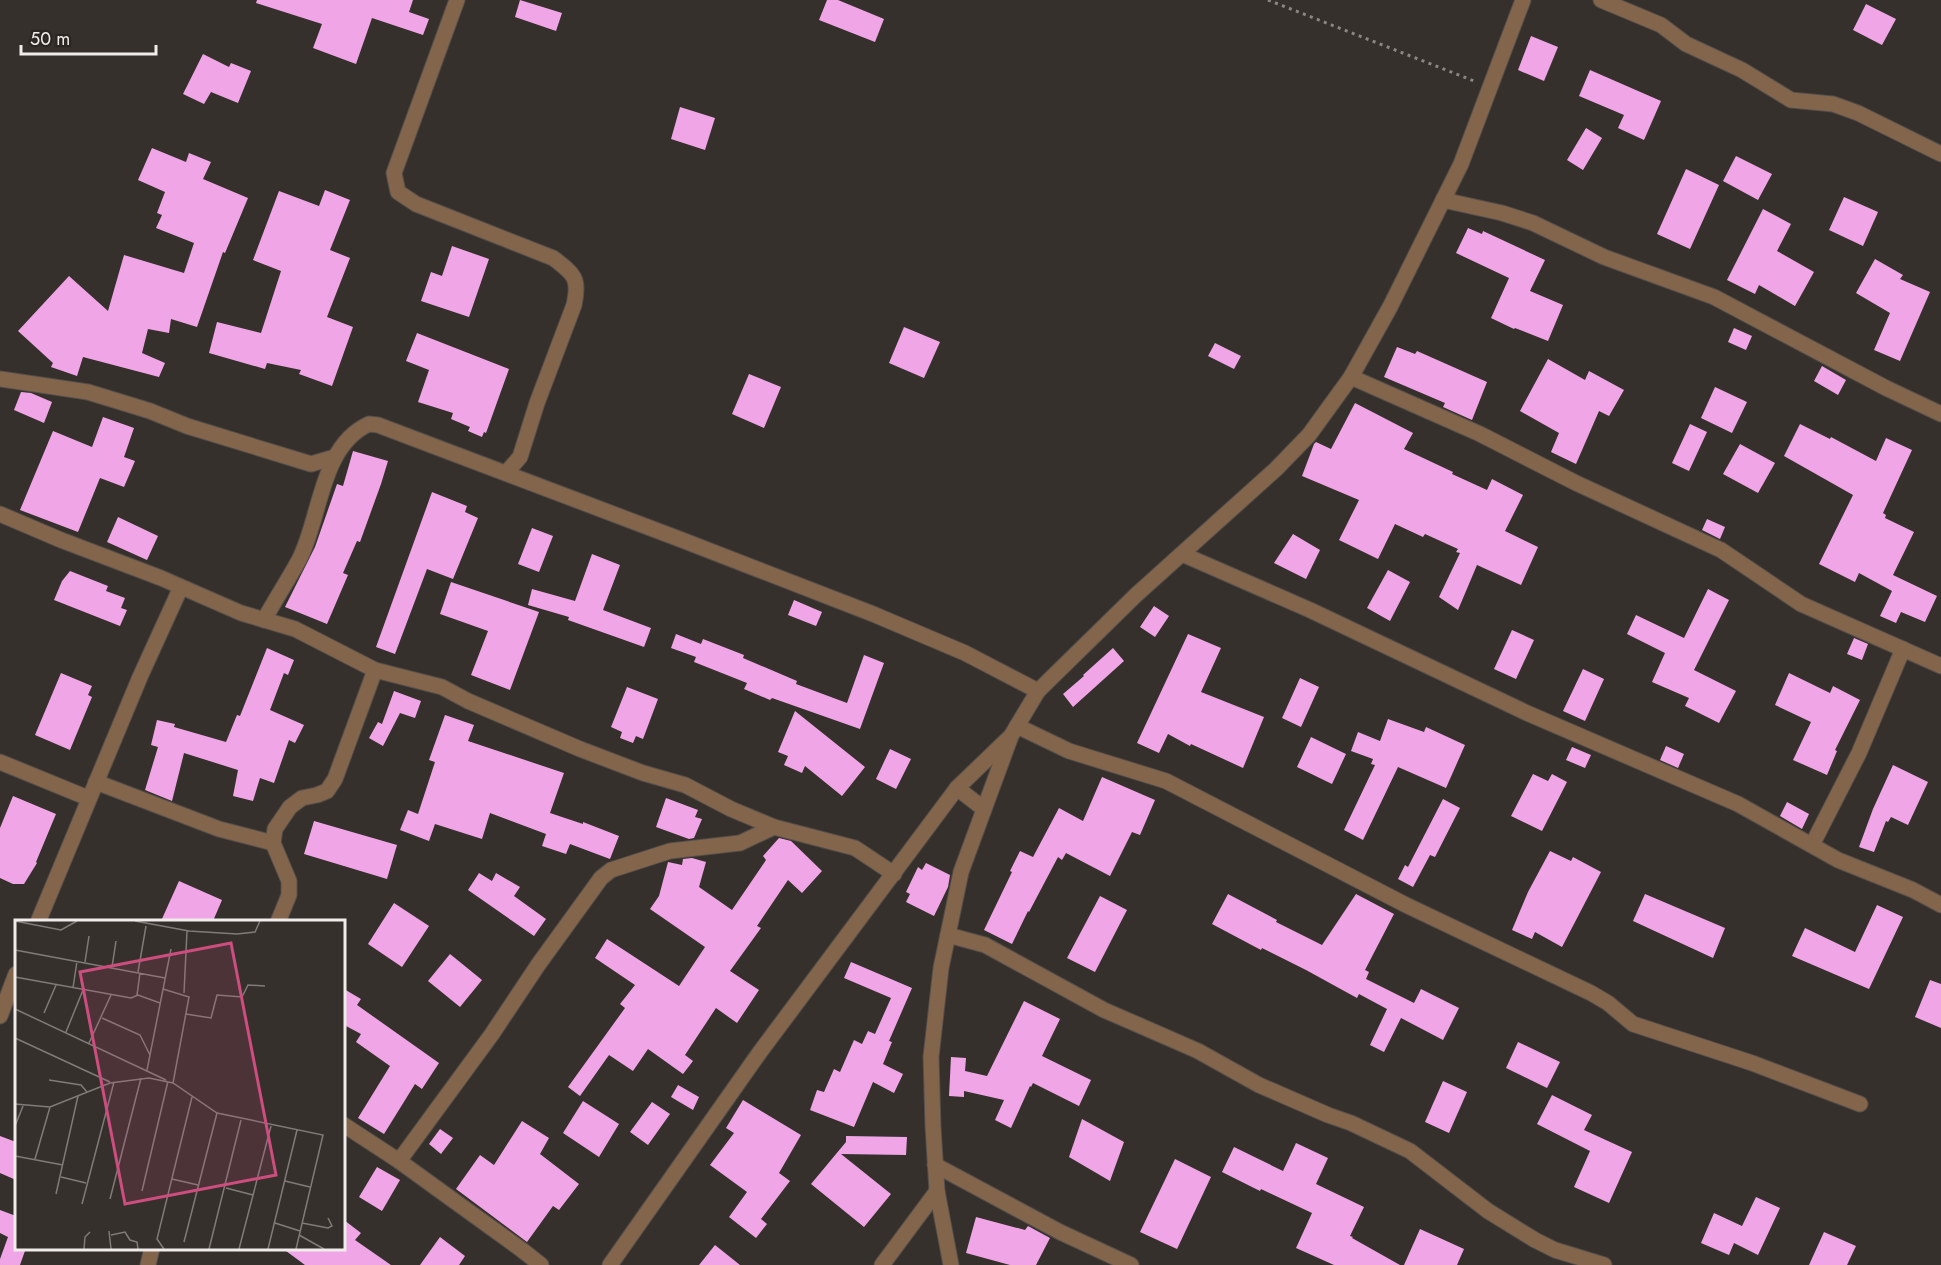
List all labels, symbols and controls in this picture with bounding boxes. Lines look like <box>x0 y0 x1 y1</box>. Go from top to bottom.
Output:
scale bar <box>21 18 156 56</box>
text: 50 m <box>30 26 70 52</box>
inset map <box>15 920 345 1250</box>

